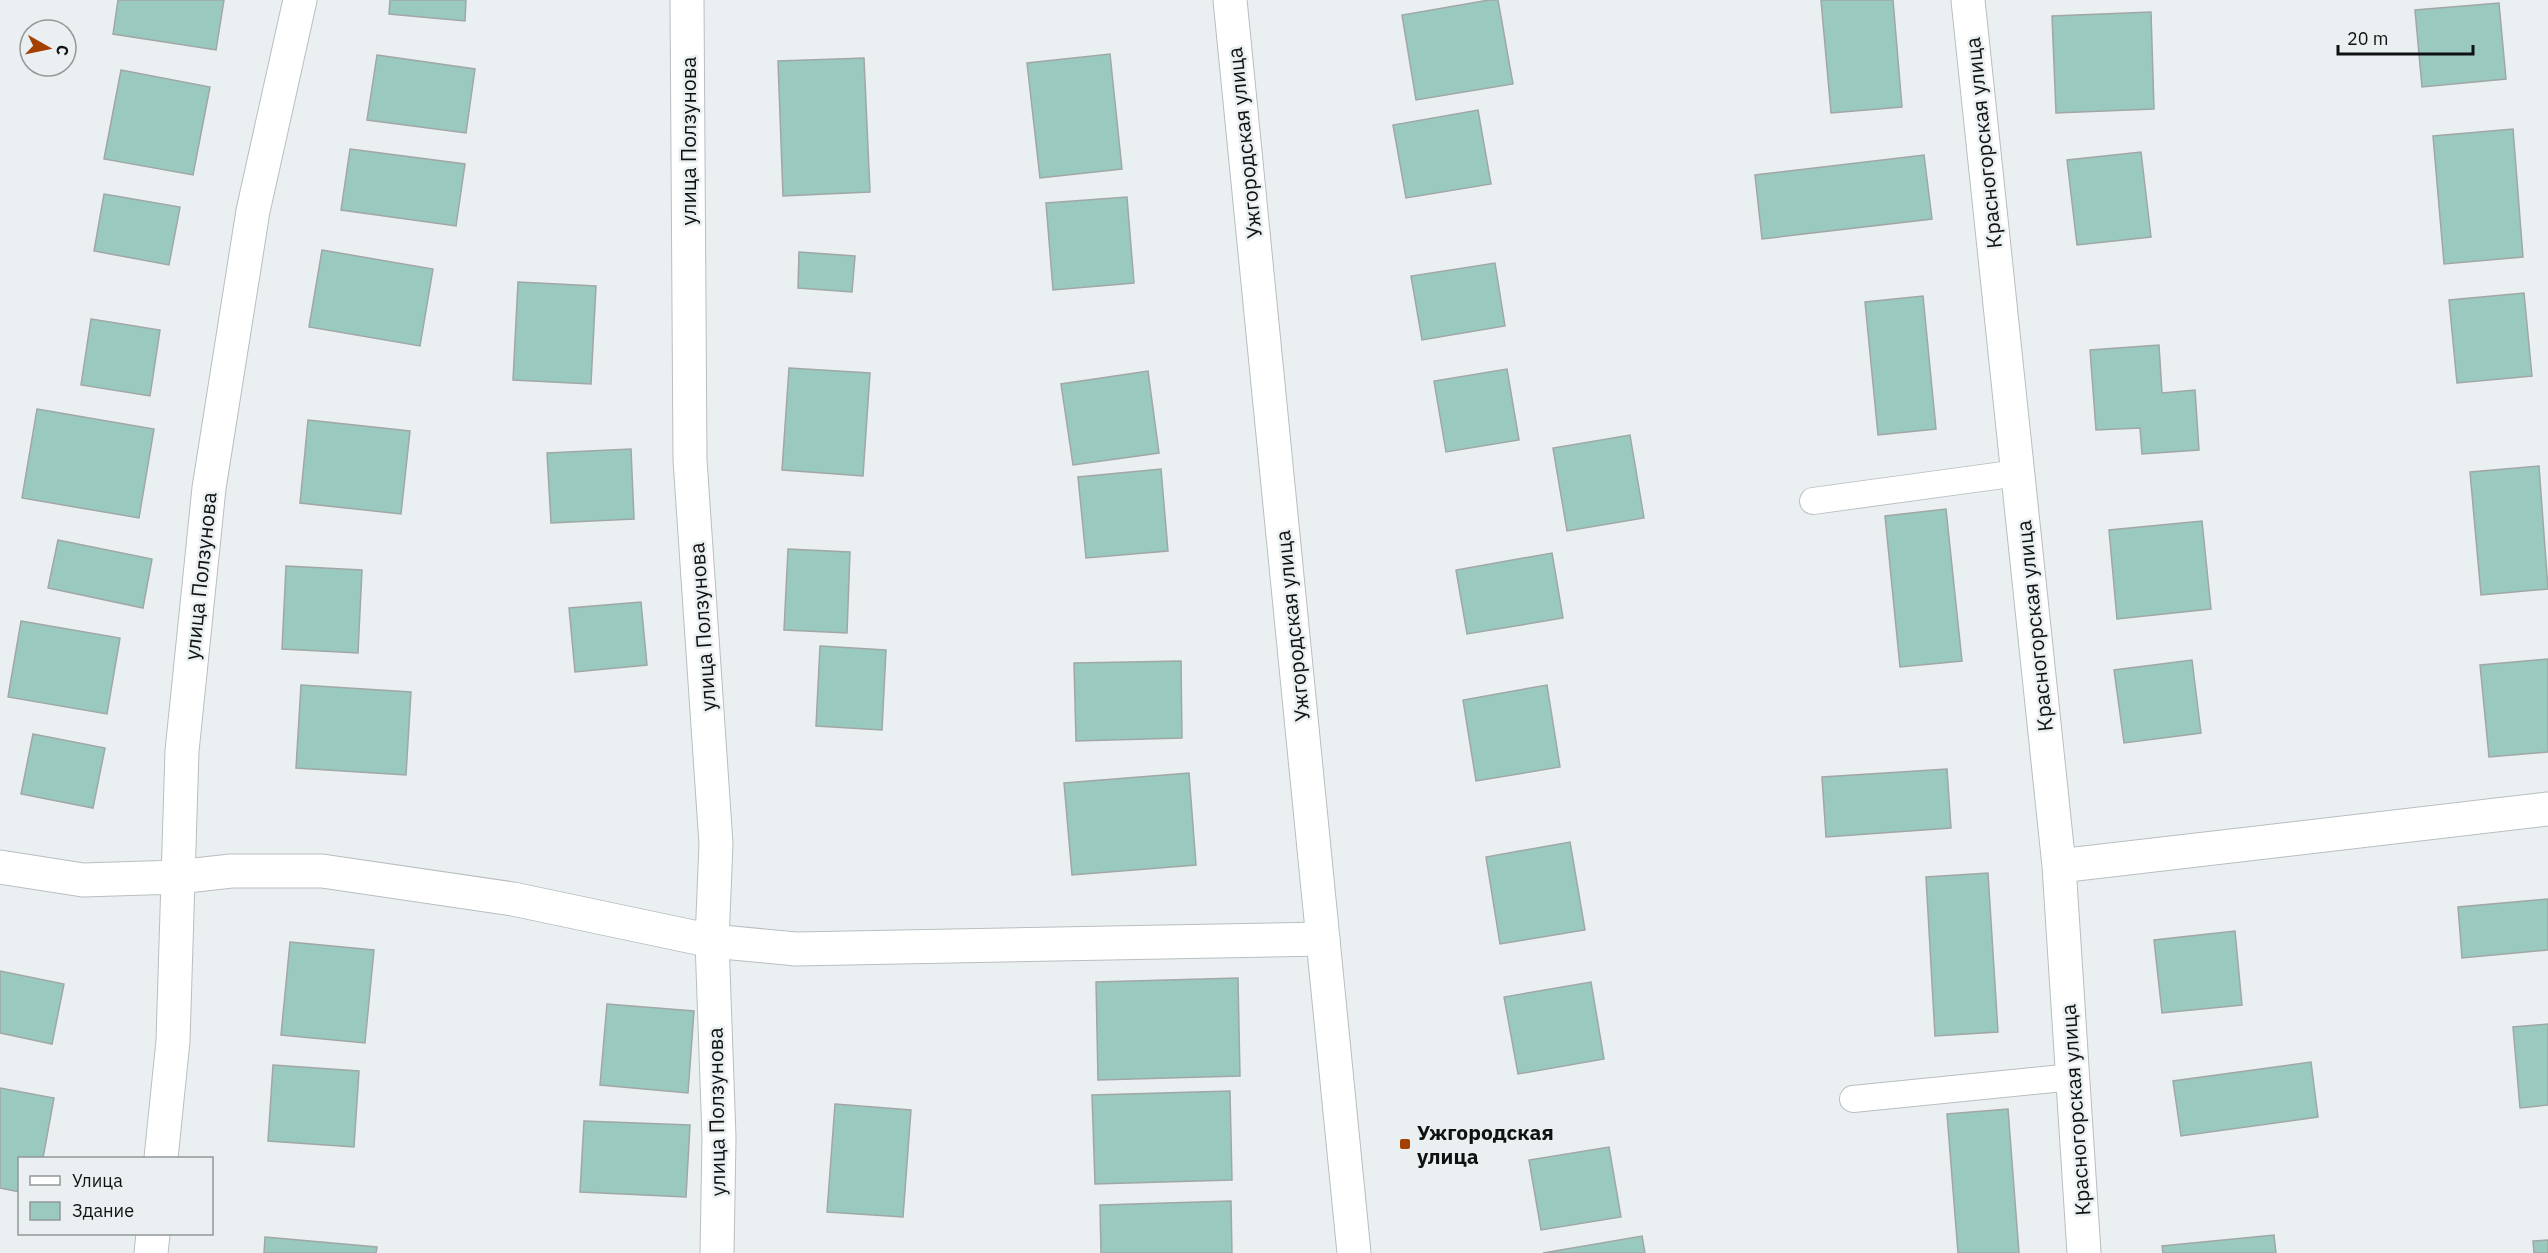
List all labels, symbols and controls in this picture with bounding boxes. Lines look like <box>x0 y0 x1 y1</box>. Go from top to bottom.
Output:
north arrow <box>18 18 78 78</box>
scale bar <box>2338 18 2473 56</box>
text: 20 m <box>2347 27 2389 50</box>
street label: Красногорская улица <box>1958 36 2008 250</box>
text: С <box>52 44 74 57</box>
street label: Ужгородская улица <box>1220 46 1268 240</box>
street label: улица Ползунова <box>674 57 702 226</box>
street label: улица Ползунова <box>177 490 223 662</box>
street label: Красногорская улица <box>2009 519 2059 733</box>
street label: Ужгородская улица <box>1268 529 1316 723</box>
street label: улица Ползунова <box>682 542 722 712</box>
street label: Красногорская улица <box>2054 1003 2096 1217</box>
street label: улица Ползунова <box>701 1027 731 1197</box>
place label: Ужгородская улица <box>1417 1118 1554 1170</box>
marker: Ужгородская улица <box>1398 1137 1412 1151</box>
legend <box>18 1157 213 1235</box>
text: Улица <box>72 1169 123 1192</box>
text: Здание <box>72 1199 134 1222</box>

